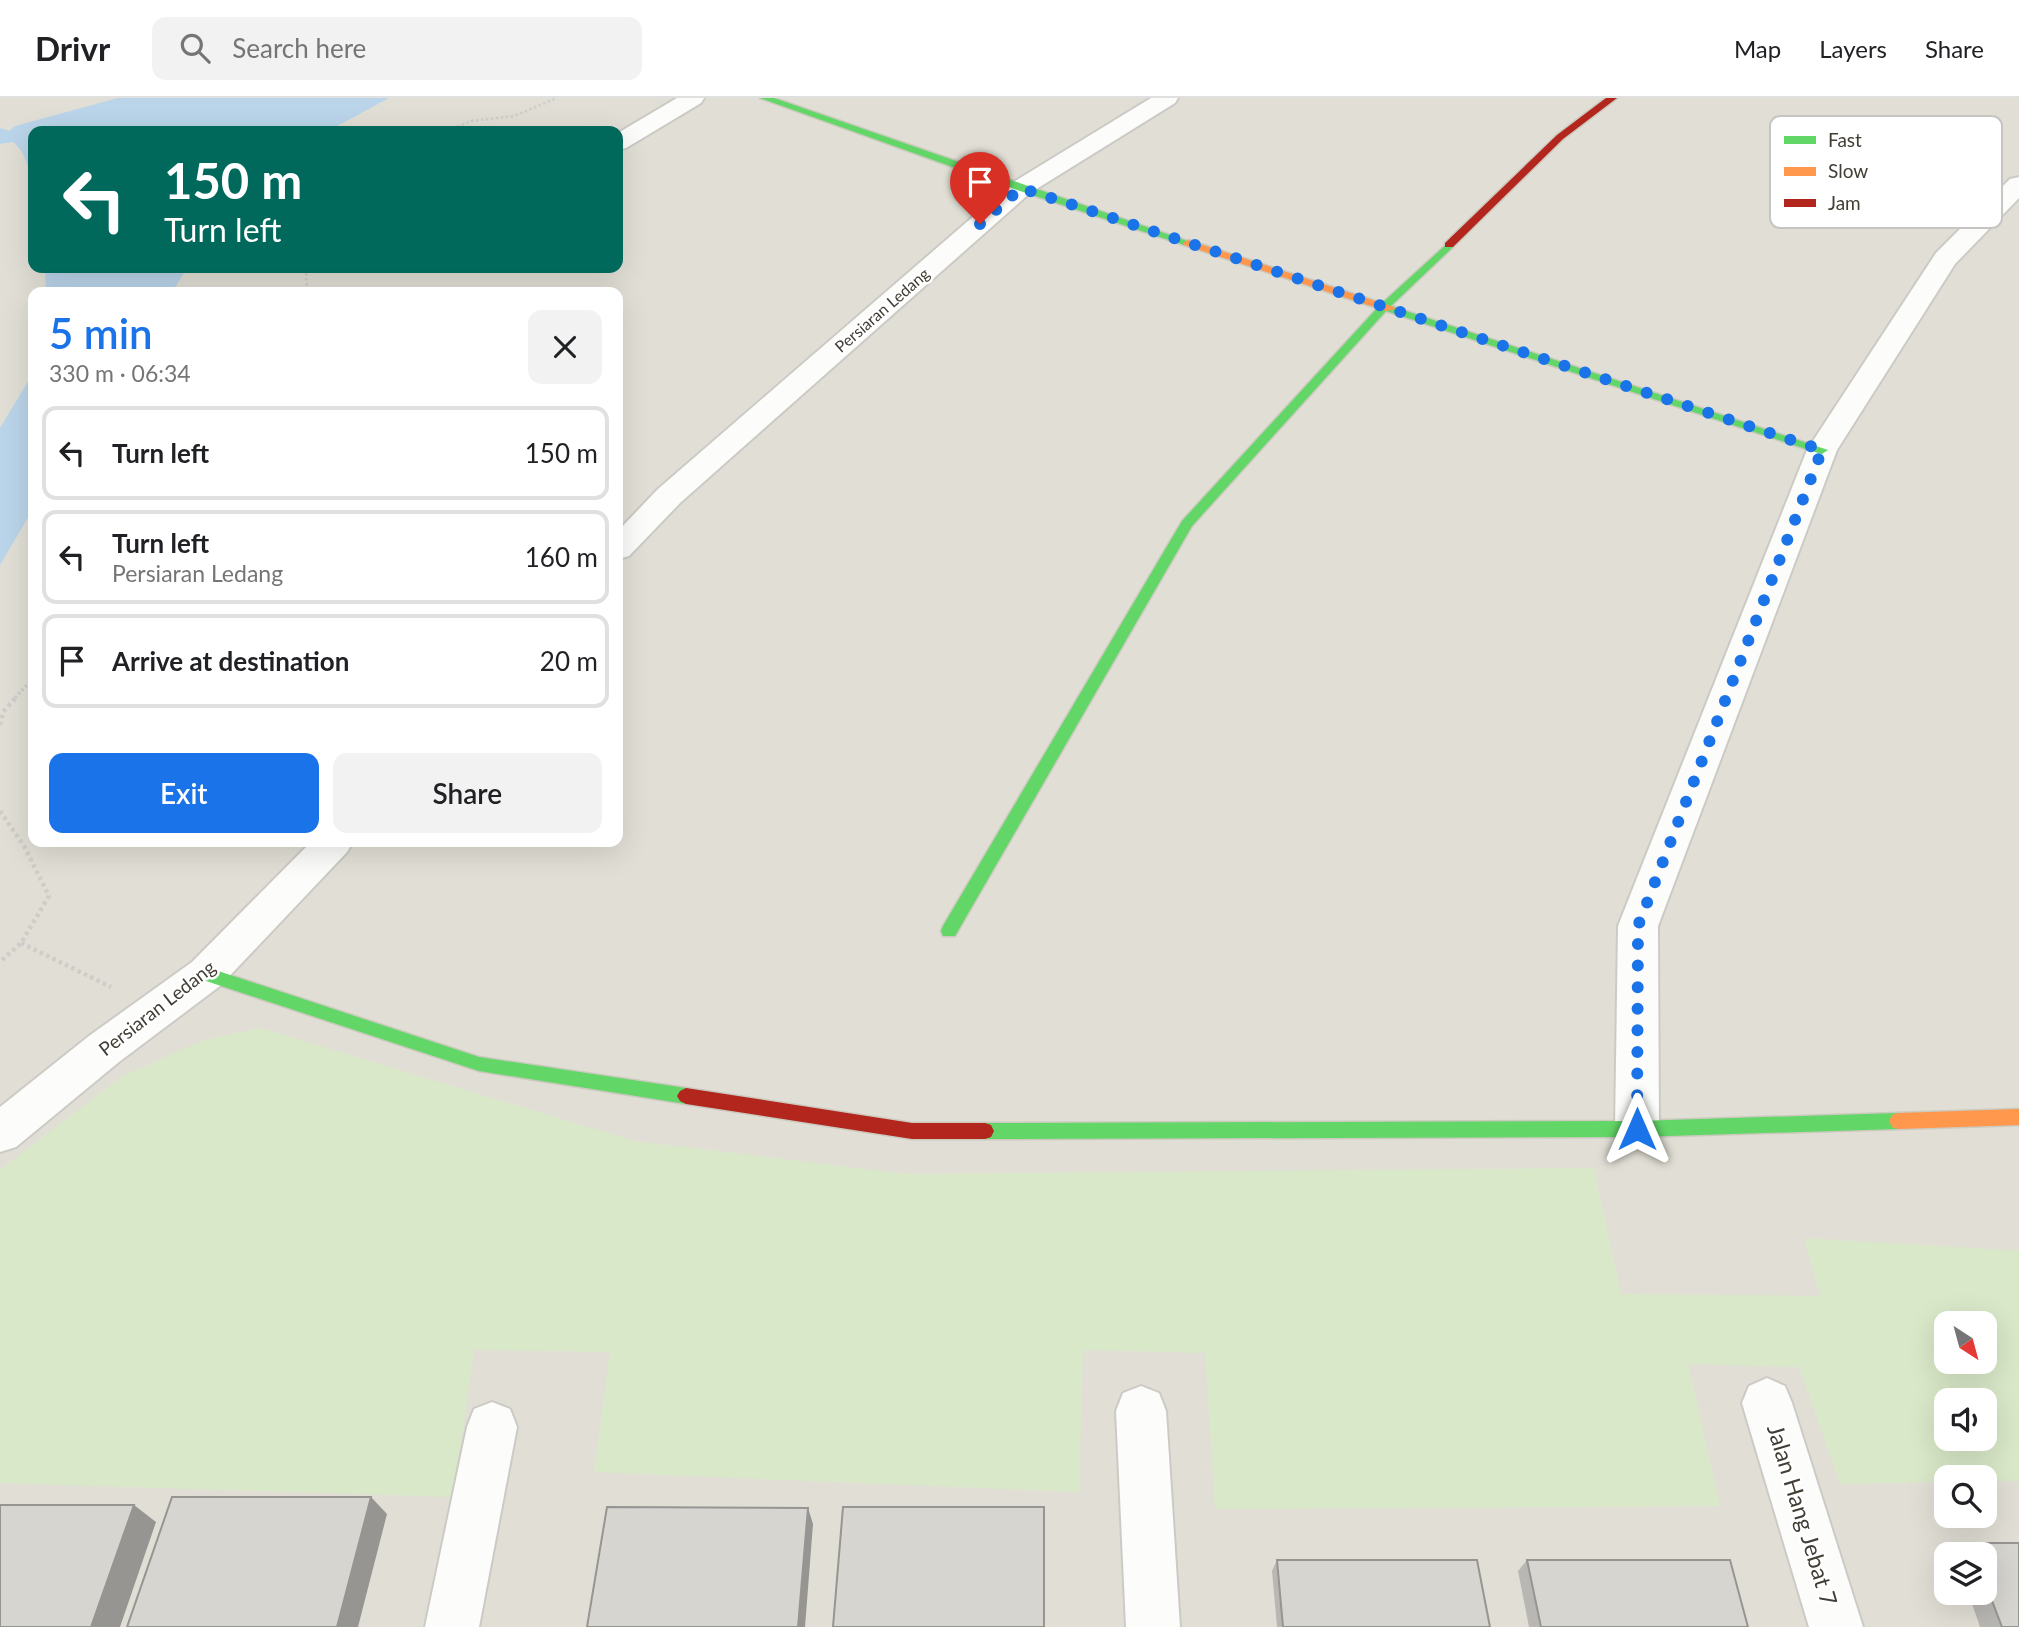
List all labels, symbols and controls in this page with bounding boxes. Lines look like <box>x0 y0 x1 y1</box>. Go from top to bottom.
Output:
search box <box>152 17 642 80</box>
text: Drivr <box>35 28 110 68</box>
icon: search <box>176 29 214 67</box>
text: Search here <box>232 32 366 64</box>
text: Map <box>1734 34 1781 63</box>
text: Layers <box>1819 34 1887 63</box>
text: Share <box>1925 34 1984 63</box>
legend <box>1770 116 2002 228</box>
text: Fast <box>1828 128 1862 151</box>
text: 150 m <box>164 151 302 209</box>
pin <box>950 152 1010 224</box>
icon: left <box>49 154 140 245</box>
text: Slow <box>1828 159 1868 182</box>
icon: arrive <box>961 163 999 201</box>
text: Jam <box>1828 191 1861 214</box>
text: Turn left <box>164 210 281 249</box>
street label: Persiaran Ledang <box>831 263 933 356</box>
text: 5 min <box>49 308 153 358</box>
button: close <box>528 310 602 384</box>
text: 330 m · 06:34 <box>49 359 191 387</box>
icon: left <box>53 434 91 472</box>
text: Turn left <box>112 437 209 469</box>
text: 150 m <box>525 437 598 469</box>
text: Turn left <box>112 527 209 559</box>
icon: left <box>53 538 91 576</box>
text: 160 m <box>525 541 598 573</box>
text: Persiaran Ledang <box>112 559 283 587</box>
icon: arrive <box>53 642 91 680</box>
text: Arrive at destination <box>112 645 349 677</box>
text: 20 m <box>540 645 598 677</box>
button: Exit <box>49 753 319 833</box>
button: Share <box>333 753 602 833</box>
street label: Persiaran Ledang <box>94 955 220 1060</box>
position arrow <box>1600 1092 1674 1166</box>
north arrow <box>1934 1311 1997 1374</box>
map controls <box>1934 1311 1997 1605</box>
button: sound <box>1934 1388 1997 1451</box>
street label: Jalan Hang Jebat 7 <box>1762 1421 1844 1609</box>
button: search <box>1934 1465 1997 1528</box>
button: layers <box>1934 1542 1997 1605</box>

